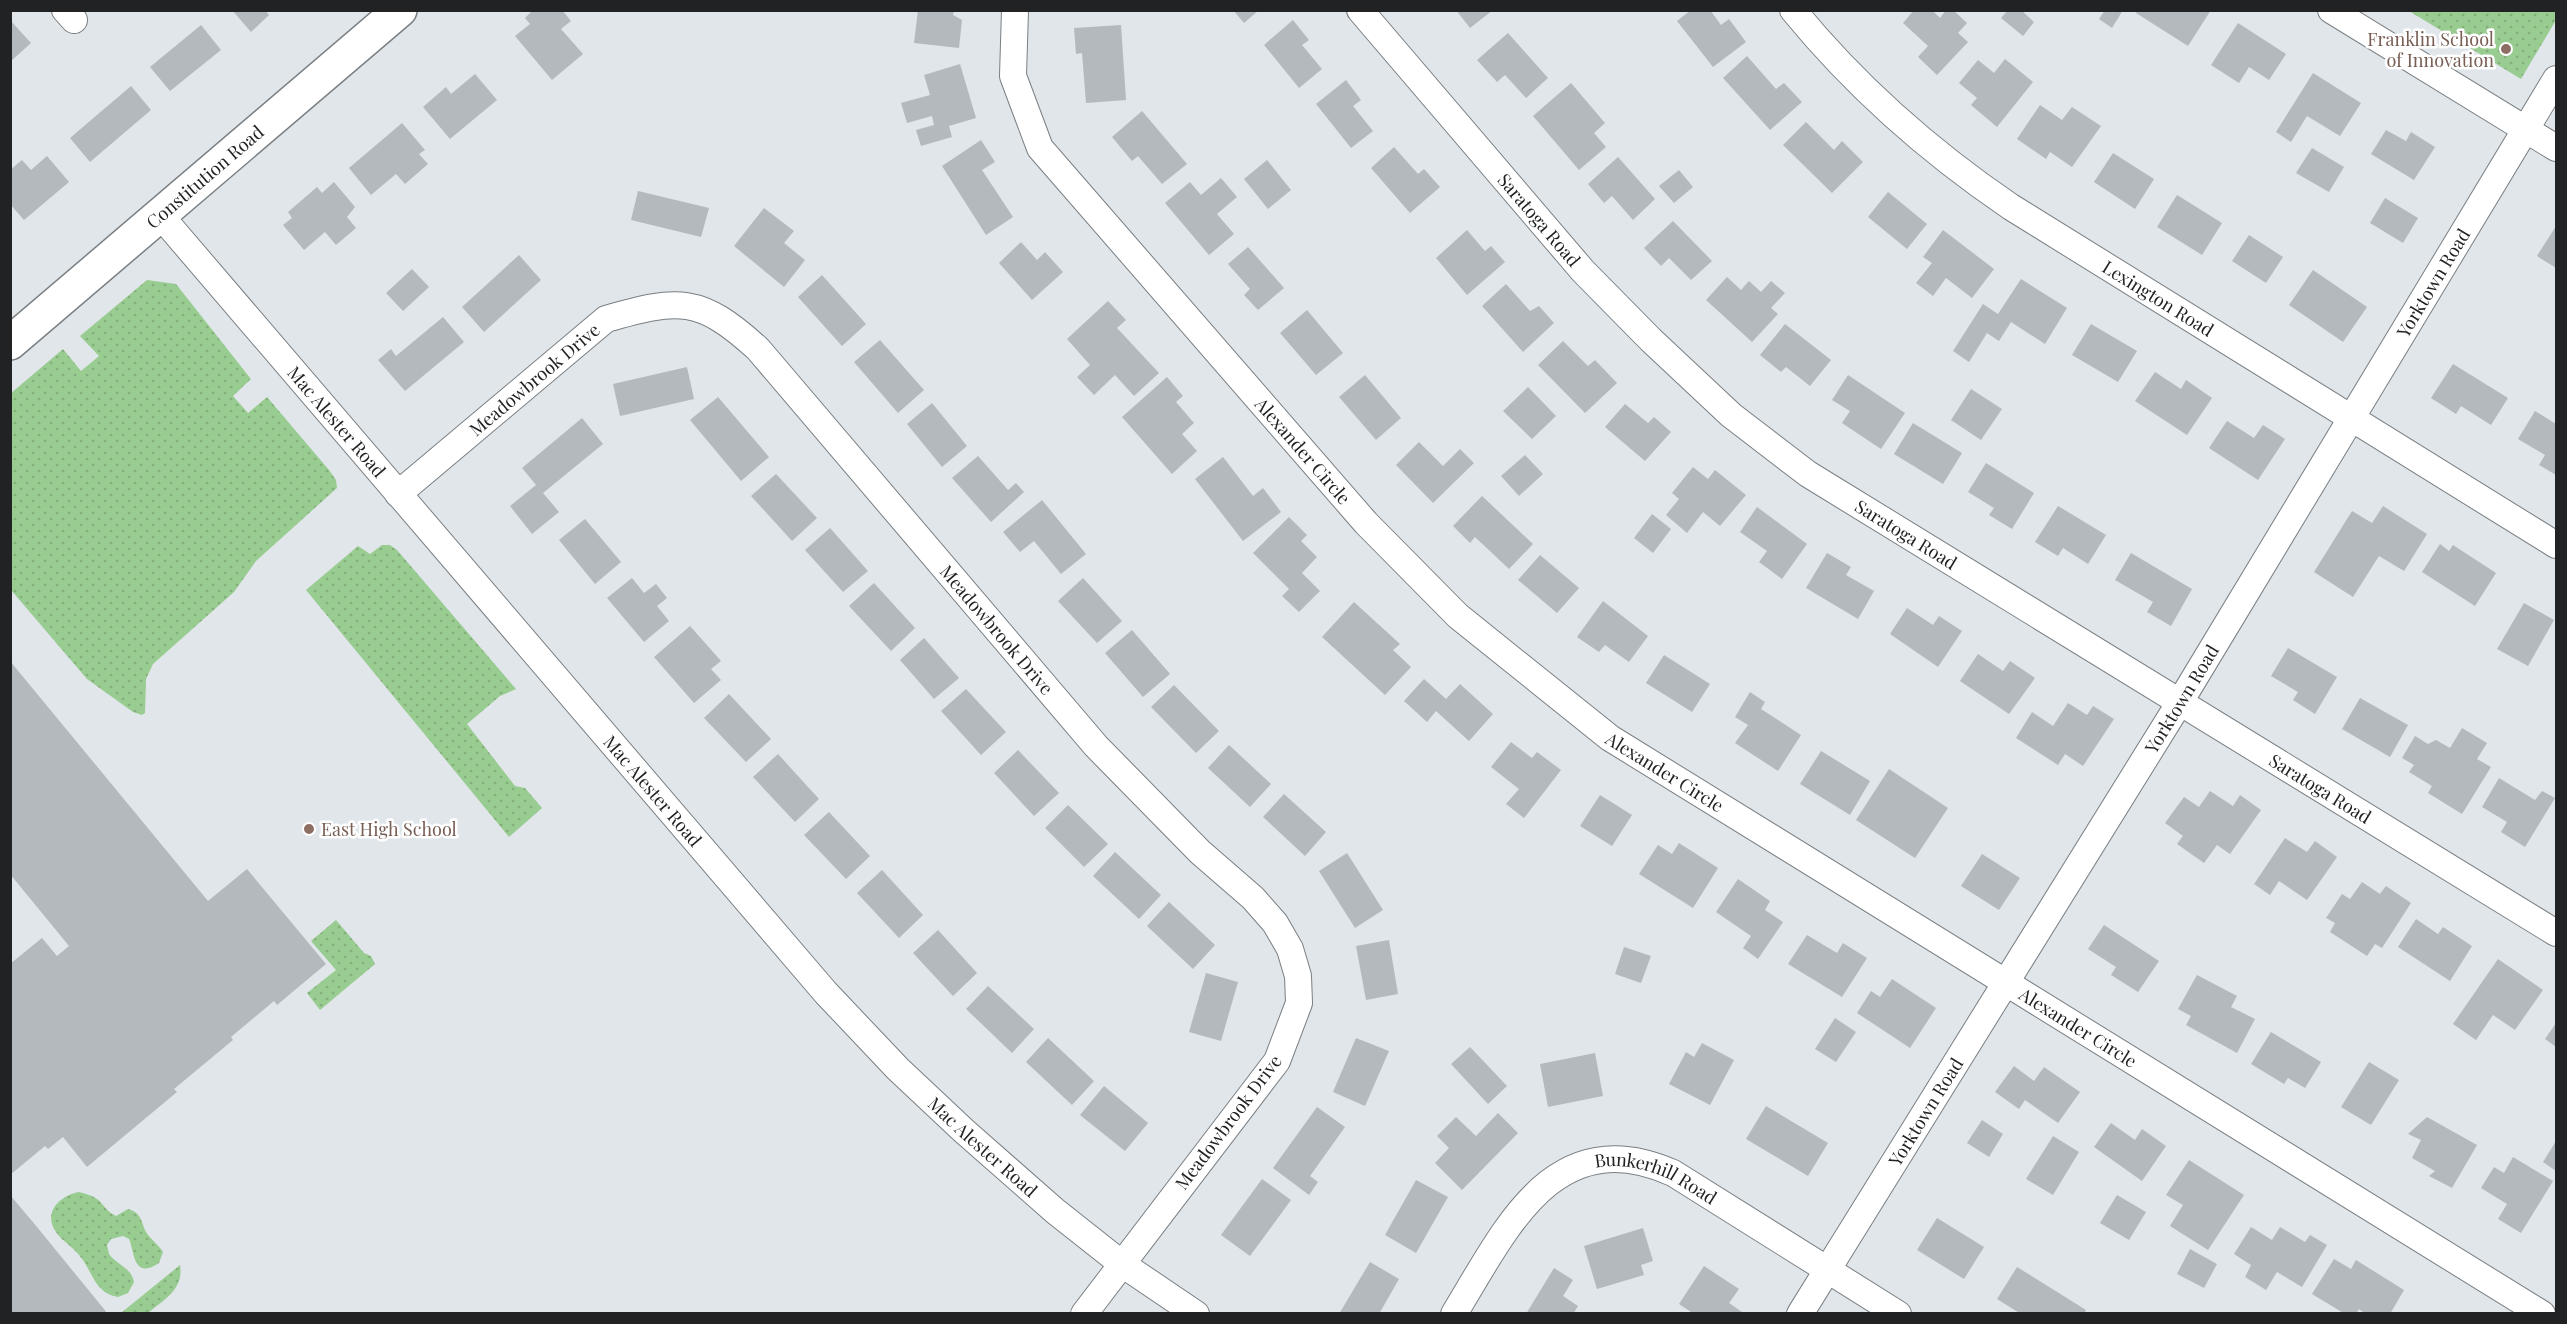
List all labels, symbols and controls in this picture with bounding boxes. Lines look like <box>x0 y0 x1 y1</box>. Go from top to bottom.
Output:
place label: Franklin School of Innovation <box>2367 27 2494 72</box>
marker: Franklin School of Innovation <box>2499 42 2513 56</box>
street label: Constitution Road <box>141 119 269 234</box>
street label: Saratoga Road <box>1493 168 1586 272</box>
street label: Yorktown Road <box>2390 223 2475 343</box>
street label: Lexington Road <box>2098 255 2219 342</box>
street label: Meadowbrook Drive <box>464 318 604 441</box>
street label: Mac Alester Road <box>282 361 392 483</box>
street label: Alexander Circle <box>1249 391 1356 509</box>
street label: Saratoga Road <box>1851 494 1962 575</box>
street label: Meadowbrook Drive <box>935 560 1059 699</box>
street label: Yorktown Road <box>2139 640 2224 758</box>
street label: Alexander Circle <box>1601 726 1728 817</box>
street label: Mac Alester Road <box>599 730 708 852</box>
street label: Saratoga Road <box>2265 748 2376 829</box>
place label: East High School <box>321 817 457 841</box>
marker: East High School <box>302 822 316 836</box>
street label: Alexander Circle <box>2014 981 2142 1073</box>
street label: Meadowbrook Drive <box>1169 1050 1287 1194</box>
street label: Yorktown Road <box>1882 1053 1968 1171</box>
street label: Mac Alester Road <box>923 1091 1043 1203</box>
street label: Bunkerhill Road <box>1593 1147 1722 1210</box>

